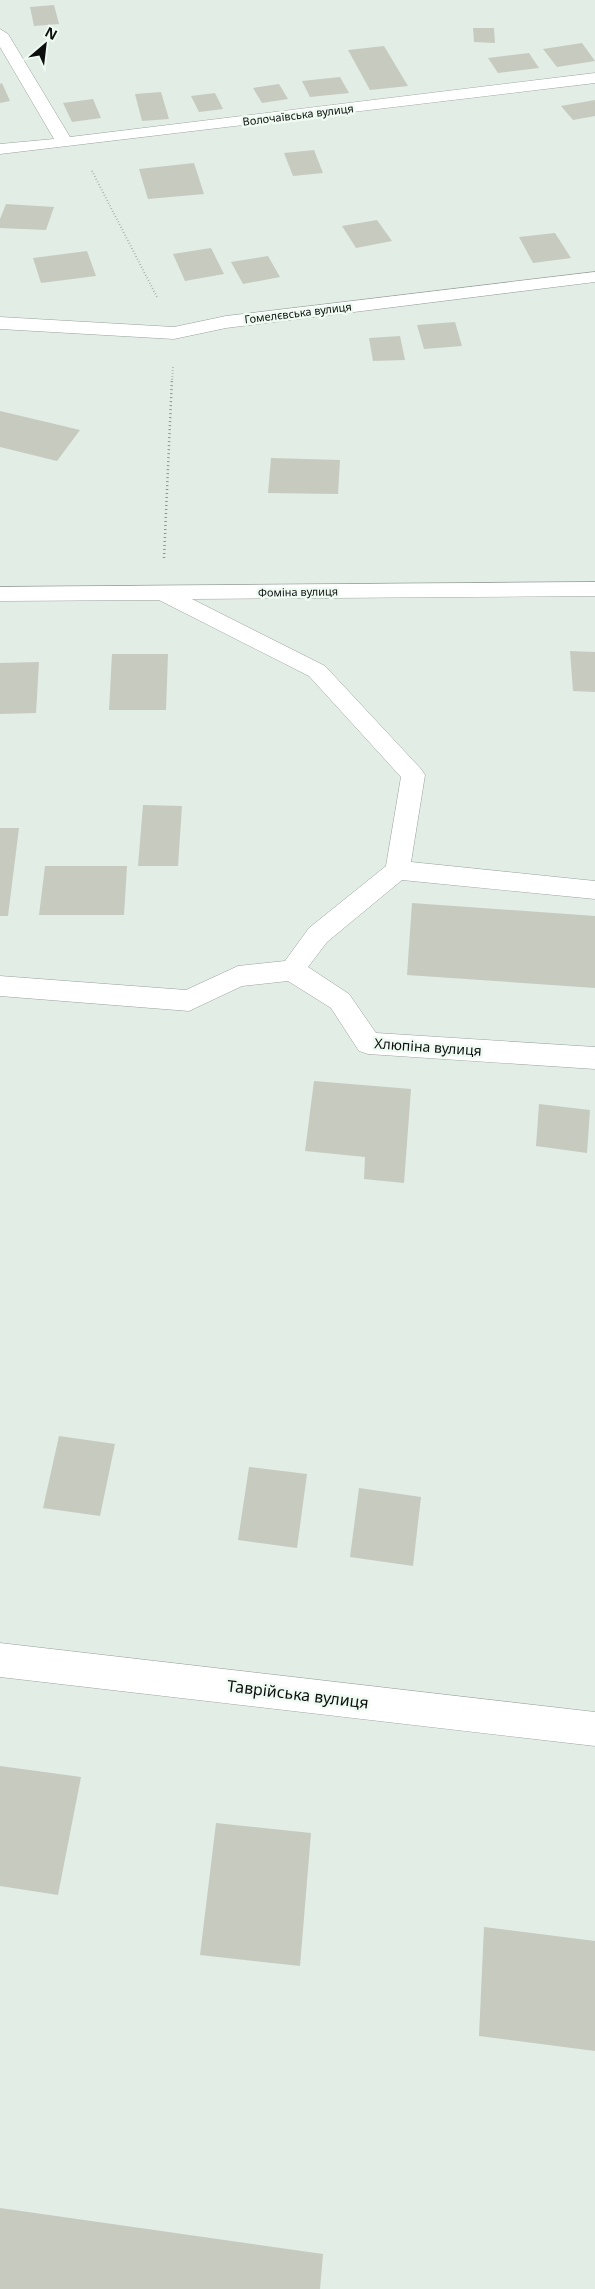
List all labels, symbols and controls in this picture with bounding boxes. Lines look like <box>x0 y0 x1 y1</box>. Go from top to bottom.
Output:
north arrow <box>20 20 70 70</box>
text: N <box>42 22 61 44</box>
street label: Волочаївська вулиця <box>242 100 354 129</box>
street label: Гомелєвська вулиця <box>244 298 352 327</box>
street label: Фоміна вулиця <box>258 583 338 600</box>
street label: Хлюпіна вулиця <box>374 1033 482 1060</box>
street label: Таврійська вулиця <box>226 1674 370 1714</box>

